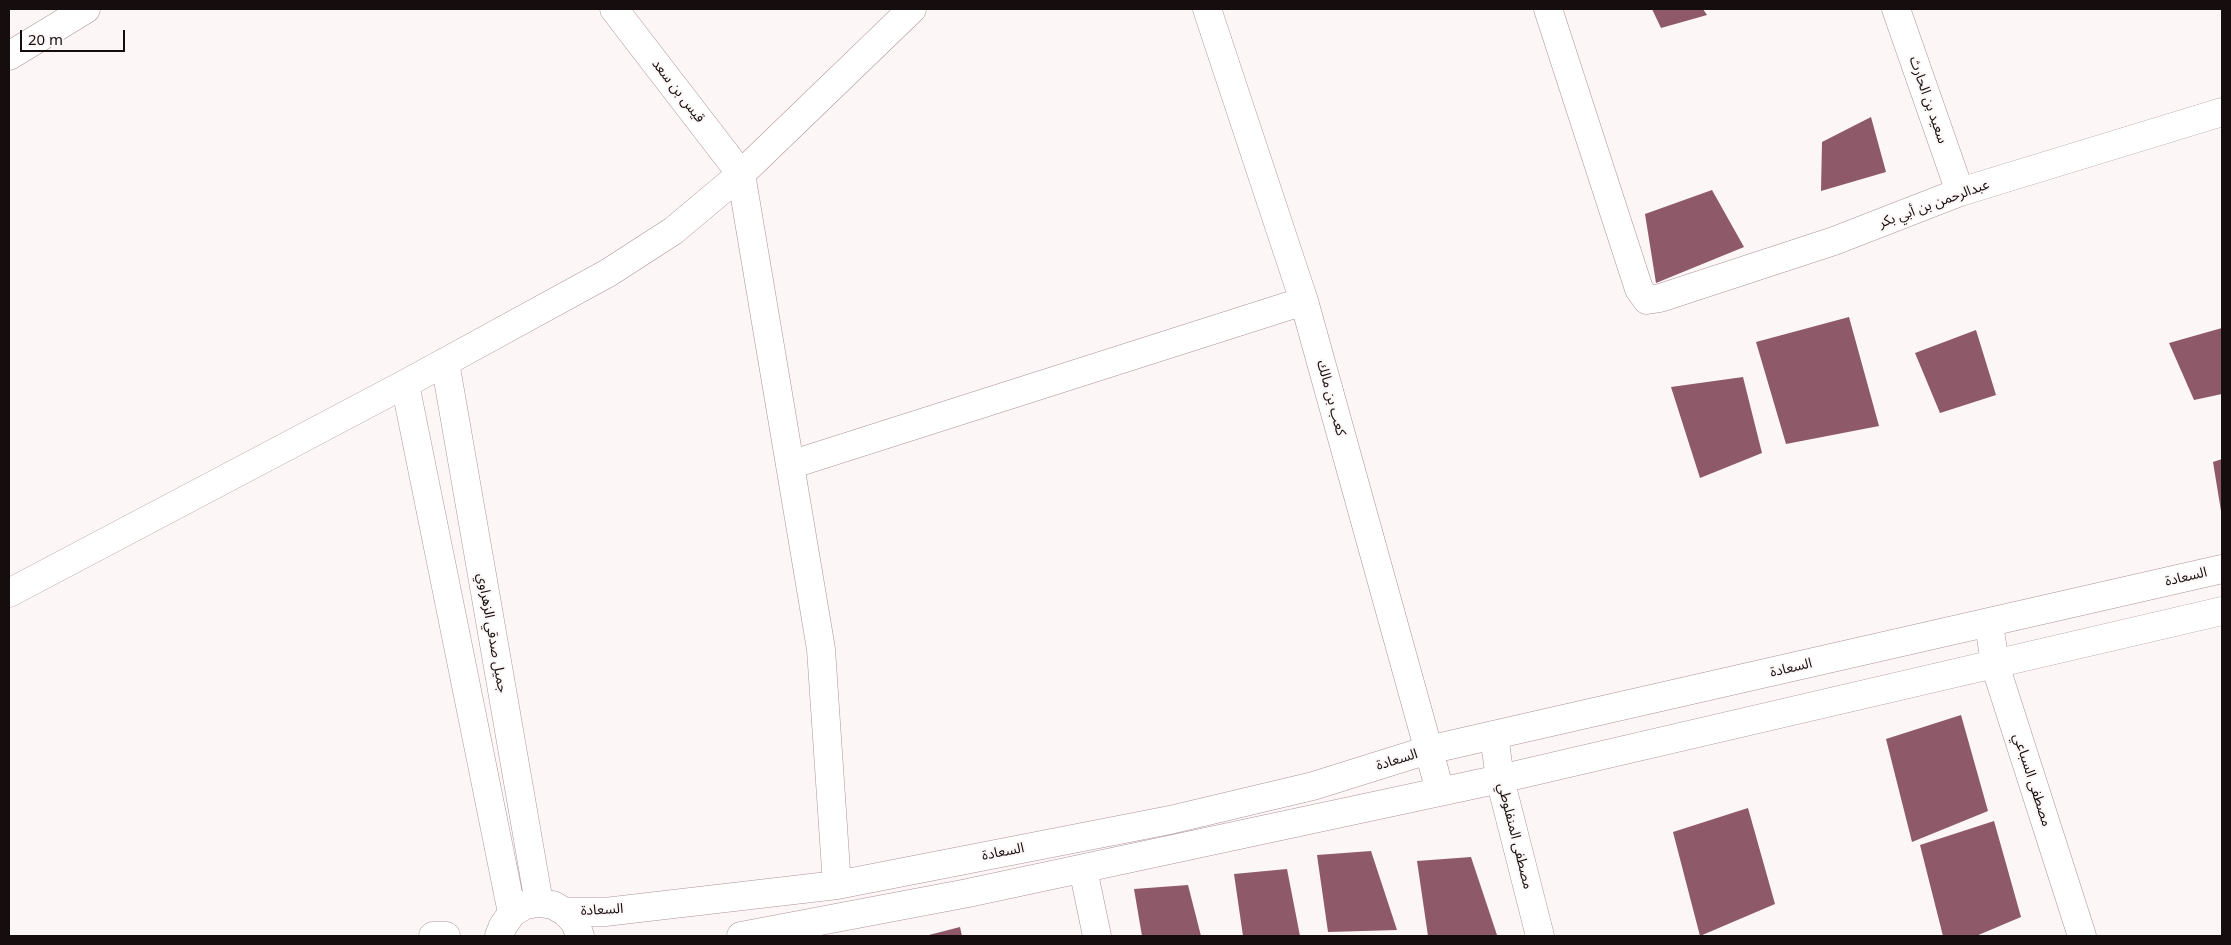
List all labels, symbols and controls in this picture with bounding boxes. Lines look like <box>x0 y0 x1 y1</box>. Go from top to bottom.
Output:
scale bar <box>22 20 128 52</box>
text: 20 m <box>28 29 63 49</box>
street label: سعيد بن الحارث <box>1905 54 1951 146</box>
street label: قيس بن سعد <box>648 56 708 126</box>
street label: عبدالرحمن بن أبي بكر <box>1876 176 1992 232</box>
street label: كعب بن مالك <box>1313 358 1349 438</box>
street label: السعادة <box>2163 564 2209 590</box>
street label: جميل صدقي الزهراوي <box>473 572 511 694</box>
street label: السعادة <box>1768 655 1814 681</box>
street label: مصطفى السباعي <box>2009 731 2055 829</box>
street label: السعادة <box>1374 746 1420 774</box>
street label: مصطفى المنفلوطي <box>1494 781 1536 891</box>
street label: السعادة <box>980 840 1026 864</box>
street label: السعادة <box>580 900 624 920</box>

